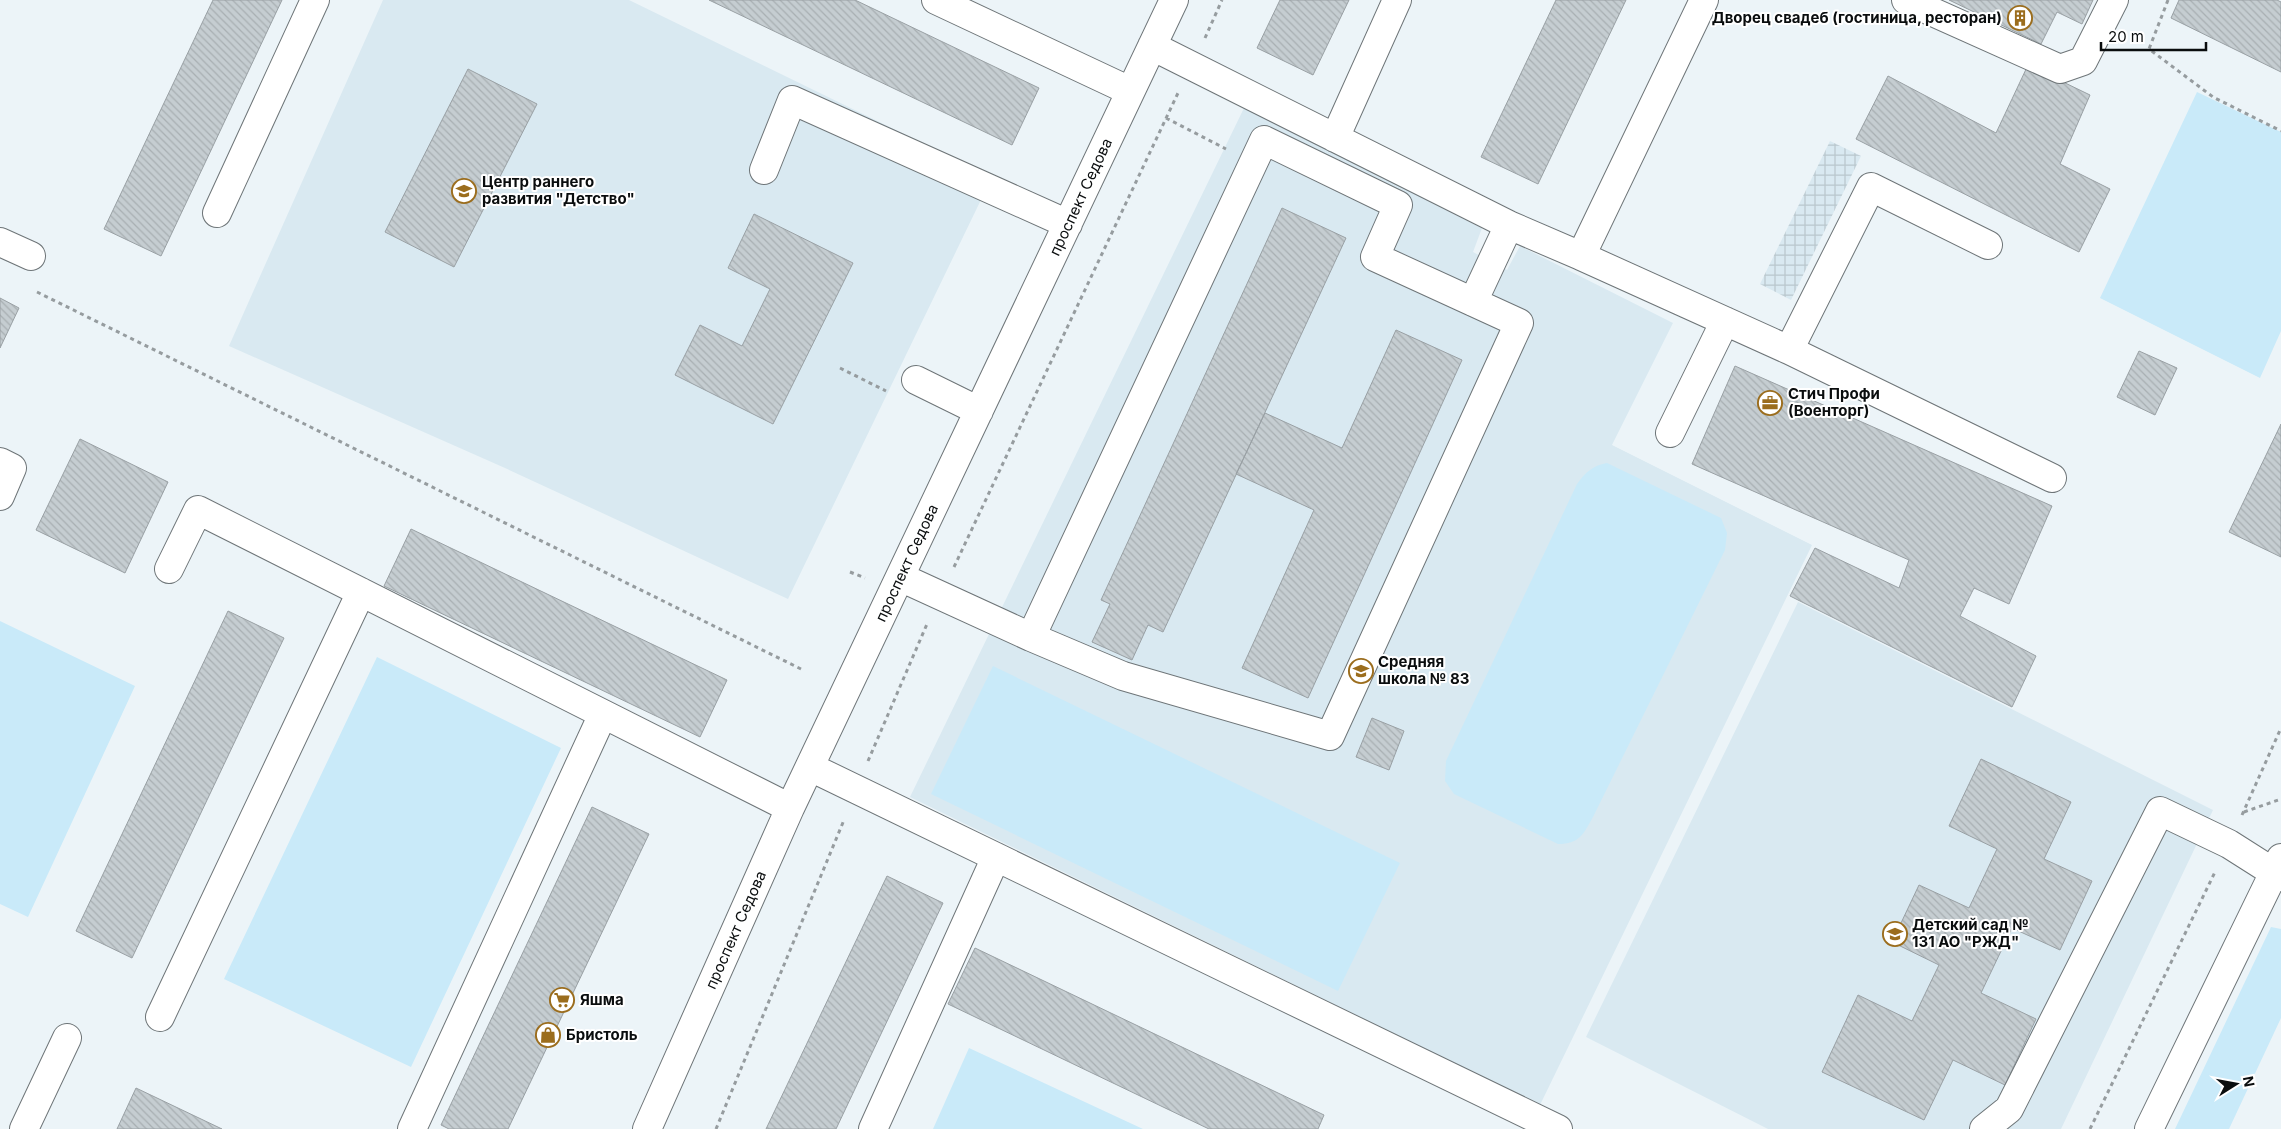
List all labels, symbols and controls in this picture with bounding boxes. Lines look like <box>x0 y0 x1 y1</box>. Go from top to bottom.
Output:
building icon: Дворец свадеб (гостиница, ресторан) <box>2007 5 2033 31</box>
place label: Дворец свадеб (гостиница, ресторан) <box>1712 8 2002 27</box>
scale bar <box>2101 20 2206 52</box>
text: 20 m <box>2108 27 2144 46</box>
street label: проспект Седова <box>1045 135 1116 259</box>
place label: Центр раннего развития "Детство" <box>482 172 635 208</box>
school or university icon: Центр раннего развития "Детство" <box>451 178 477 204</box>
place label: Стич Профи (Военторг) <box>1788 384 1880 420</box>
office icon: Стич Профи (Военторг) <box>1757 390 1783 416</box>
street label: проспект Седова <box>871 501 942 625</box>
place label: Средняя школа № 83 <box>1378 652 1469 688</box>
school or university icon: Средняя школа № 83 <box>1348 658 1374 684</box>
street label: проспект Седова <box>701 868 770 992</box>
place label: Детский сад № 131 АО "РЖД" <box>1912 915 2029 951</box>
school or university icon: Детский сад № 131 АО "РЖД" <box>1882 921 1908 947</box>
supermarket icon: Яшма <box>549 987 575 1013</box>
place label: Яшма <box>580 990 624 1009</box>
shop icon: Бристоль <box>535 1022 561 1048</box>
place label: Бристоль <box>566 1025 638 1044</box>
north arrow <box>2211 1059 2261 1109</box>
text: N <box>2240 1075 2259 1088</box>

